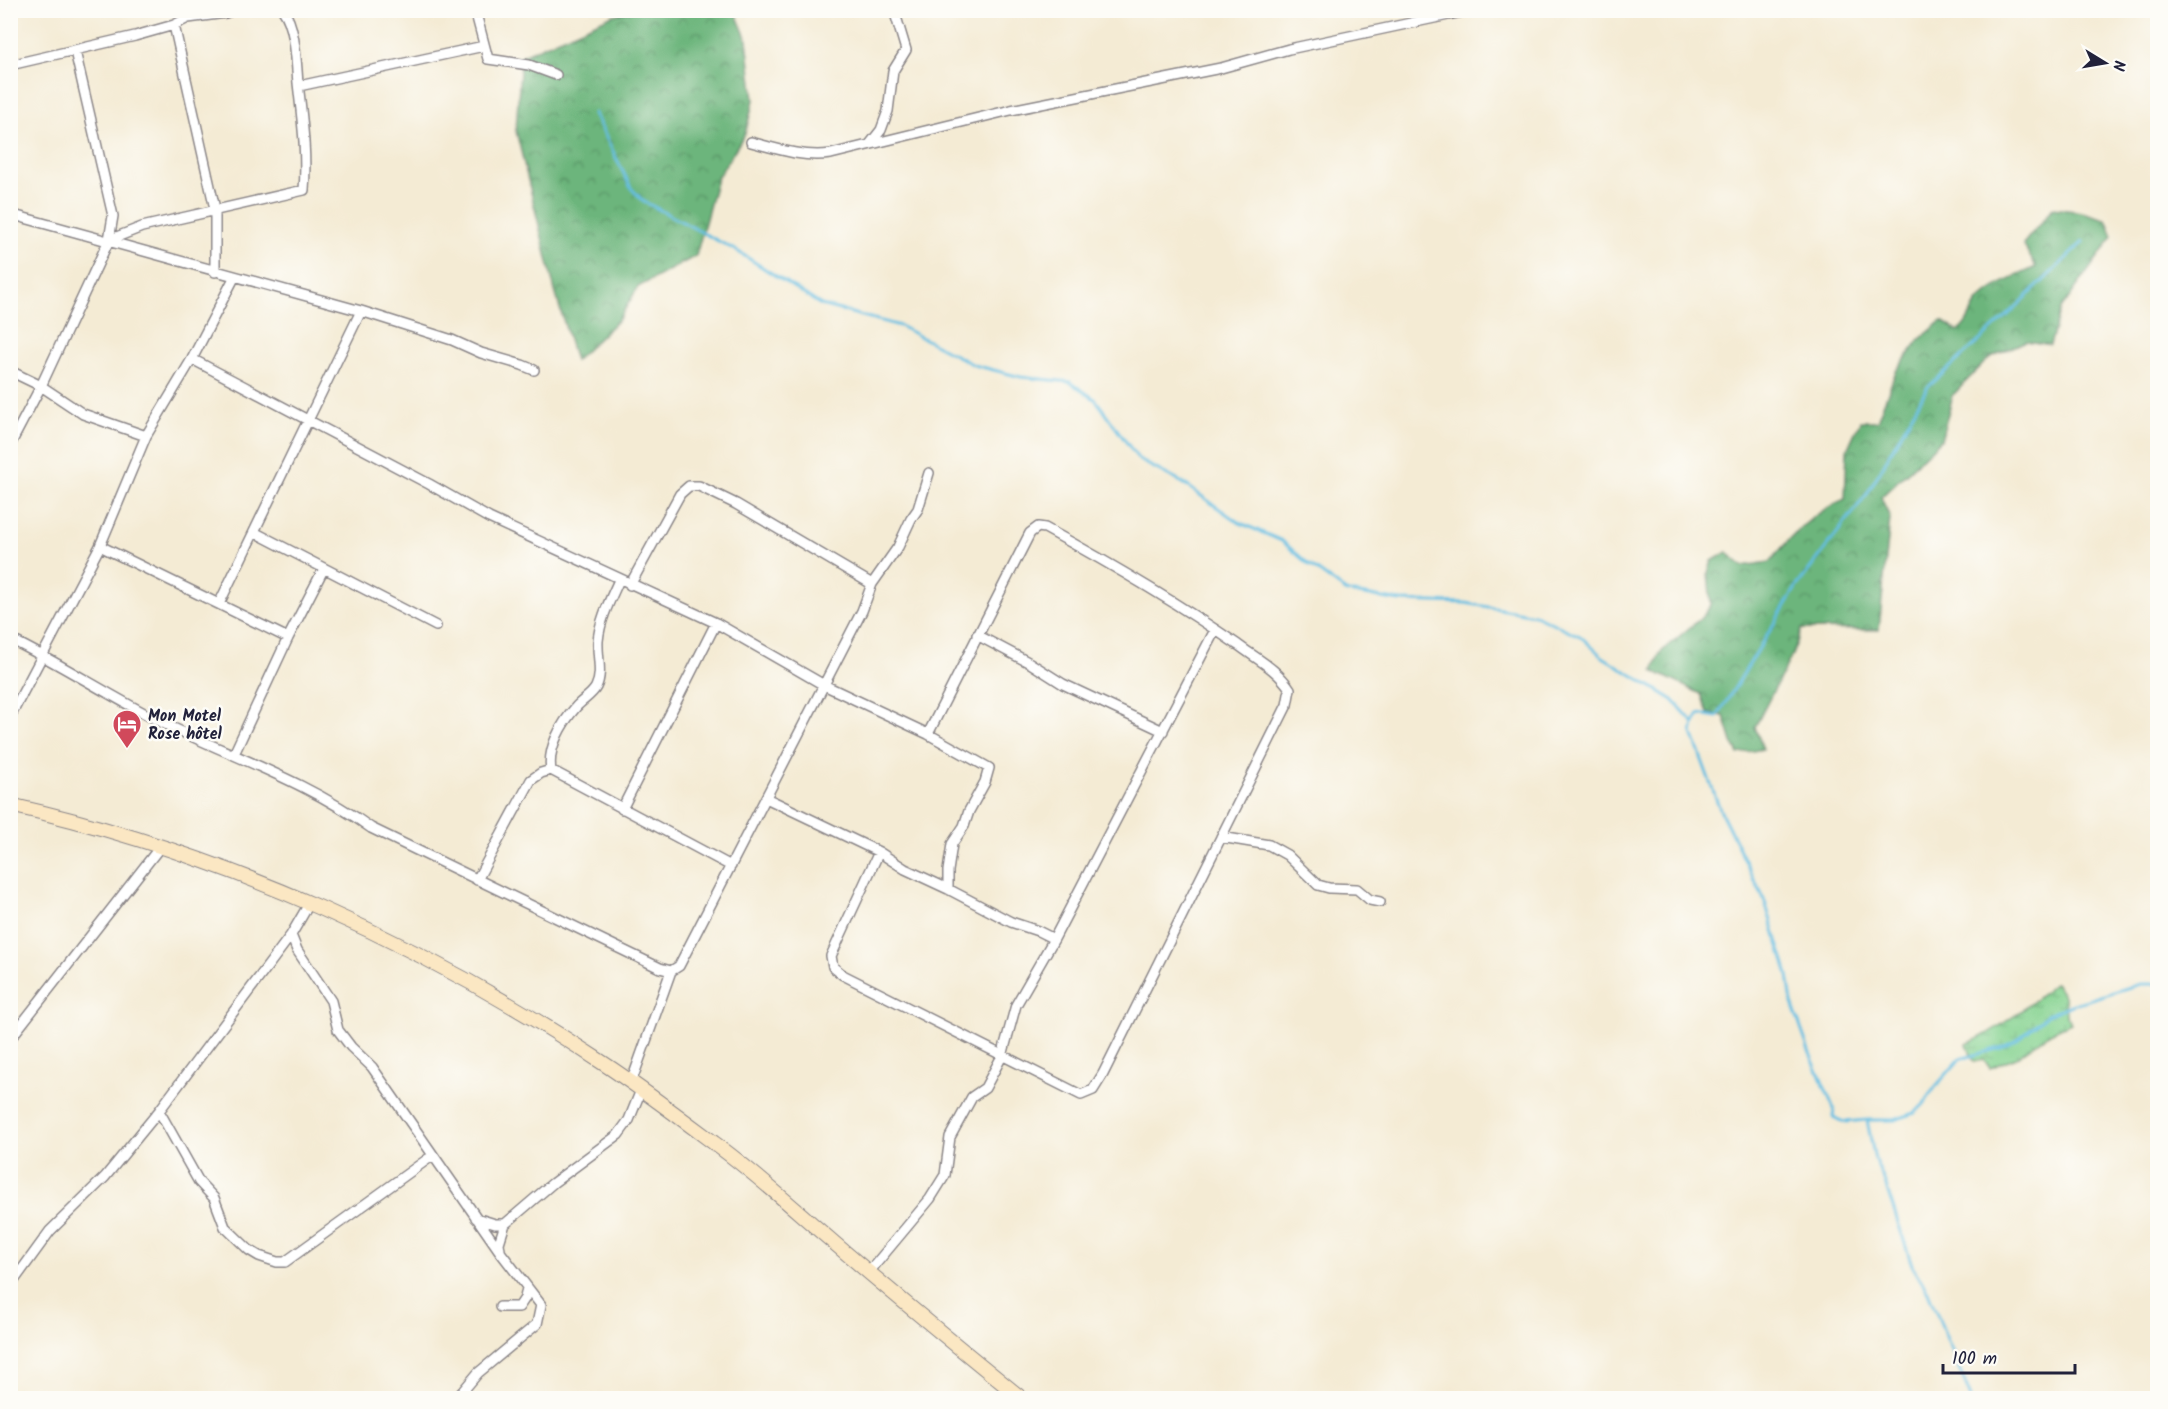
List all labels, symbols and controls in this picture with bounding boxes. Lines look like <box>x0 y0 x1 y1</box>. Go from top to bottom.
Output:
north arrow <box>2075 33 2135 93</box>
text: N <box>2105 58 2131 73</box>
place label: Mon Motel Rose hôtel <box>148 704 223 747</box>
hotel icon: Mon Motel Rose hôtel <box>111 708 143 750</box>
scale bar <box>1943 1337 2075 1375</box>
text: 100 m <box>1952 1345 1997 1374</box>

